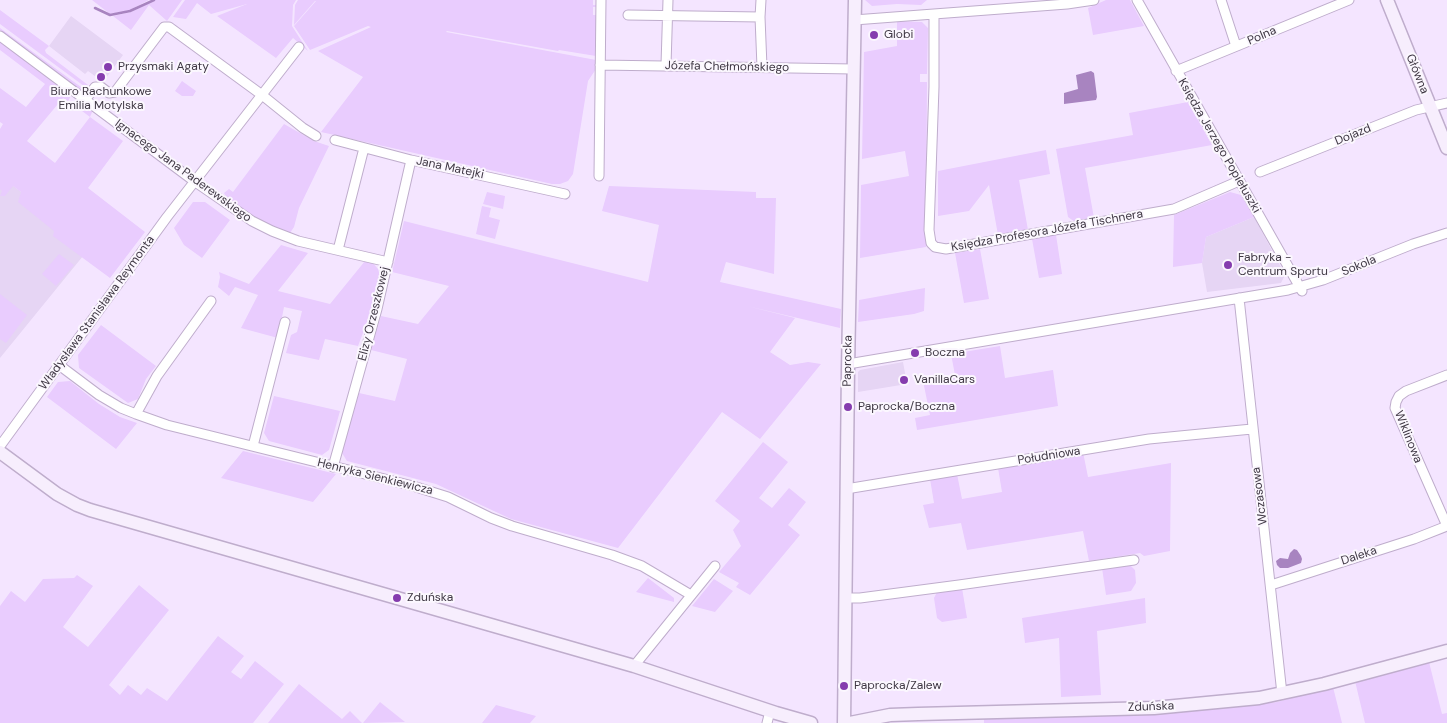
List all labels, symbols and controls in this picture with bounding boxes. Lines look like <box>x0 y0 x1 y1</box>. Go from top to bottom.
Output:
street label: Polna <box>1245 24 1279 48</box>
place label: Globi <box>884 28 913 42</box>
marker: Globi <box>868 29 880 41</box>
street label: Główna <box>1403 52 1431 96</box>
street label: Józefa Chełmońskiego <box>665 59 789 75</box>
place label: Przysmaki Agaty <box>118 60 209 74</box>
marker: Przysmaki Agaty <box>102 61 114 73</box>
marker: Biuro Rachunkowe Emilia Motylska <box>95 71 107 83</box>
street label: Księdza Jerzego Popiełuszki <box>1175 76 1263 216</box>
place label: Biuro Rachunkowe Emilia Motylska <box>51 85 151 113</box>
street label: Ignacego Jana Paderewskiego <box>112 117 254 225</box>
street label: Dojazd <box>1333 121 1373 149</box>
street label: Jana Matejki <box>415 154 485 182</box>
street label: Księdza Profesora Józefa Tischnera <box>950 207 1144 255</box>
street label: Władysława Stanisława Reymonta <box>36 233 158 393</box>
place label: Fabryka - Centrum Sportu <box>1238 251 1328 279</box>
street label: Sokola <box>1340 253 1378 279</box>
marker: Fabryka - Centrum Sportu <box>1222 259 1234 271</box>
street label: Elizy Orzeszkowej <box>355 265 393 363</box>
street label: Paprocka <box>840 335 856 387</box>
place label: Boczna <box>925 346 965 360</box>
marker: Boczna <box>909 347 921 359</box>
place label: VanillaCars <box>914 373 975 387</box>
marker: VanillaCars <box>898 374 910 386</box>
place label: Paprocka/Boczna <box>858 400 955 414</box>
marker: Paprocka/Boczna <box>842 401 854 413</box>
street label: Wiklinowa <box>1391 409 1425 465</box>
street label: Południowa <box>1017 444 1081 468</box>
street label: Henryka Sienkiewicza <box>316 456 434 498</box>
street label: Wczasowa <box>1249 466 1271 526</box>
street label: Daleka <box>1339 543 1379 569</box>
place label: Zduńska <box>407 591 453 605</box>
marker: Zduńska <box>391 592 403 604</box>
place label: Paprocka/Zalew <box>854 679 942 693</box>
marker: Paprocka/Zalew <box>838 680 850 692</box>
street label: Zduńska <box>1128 699 1174 715</box>

